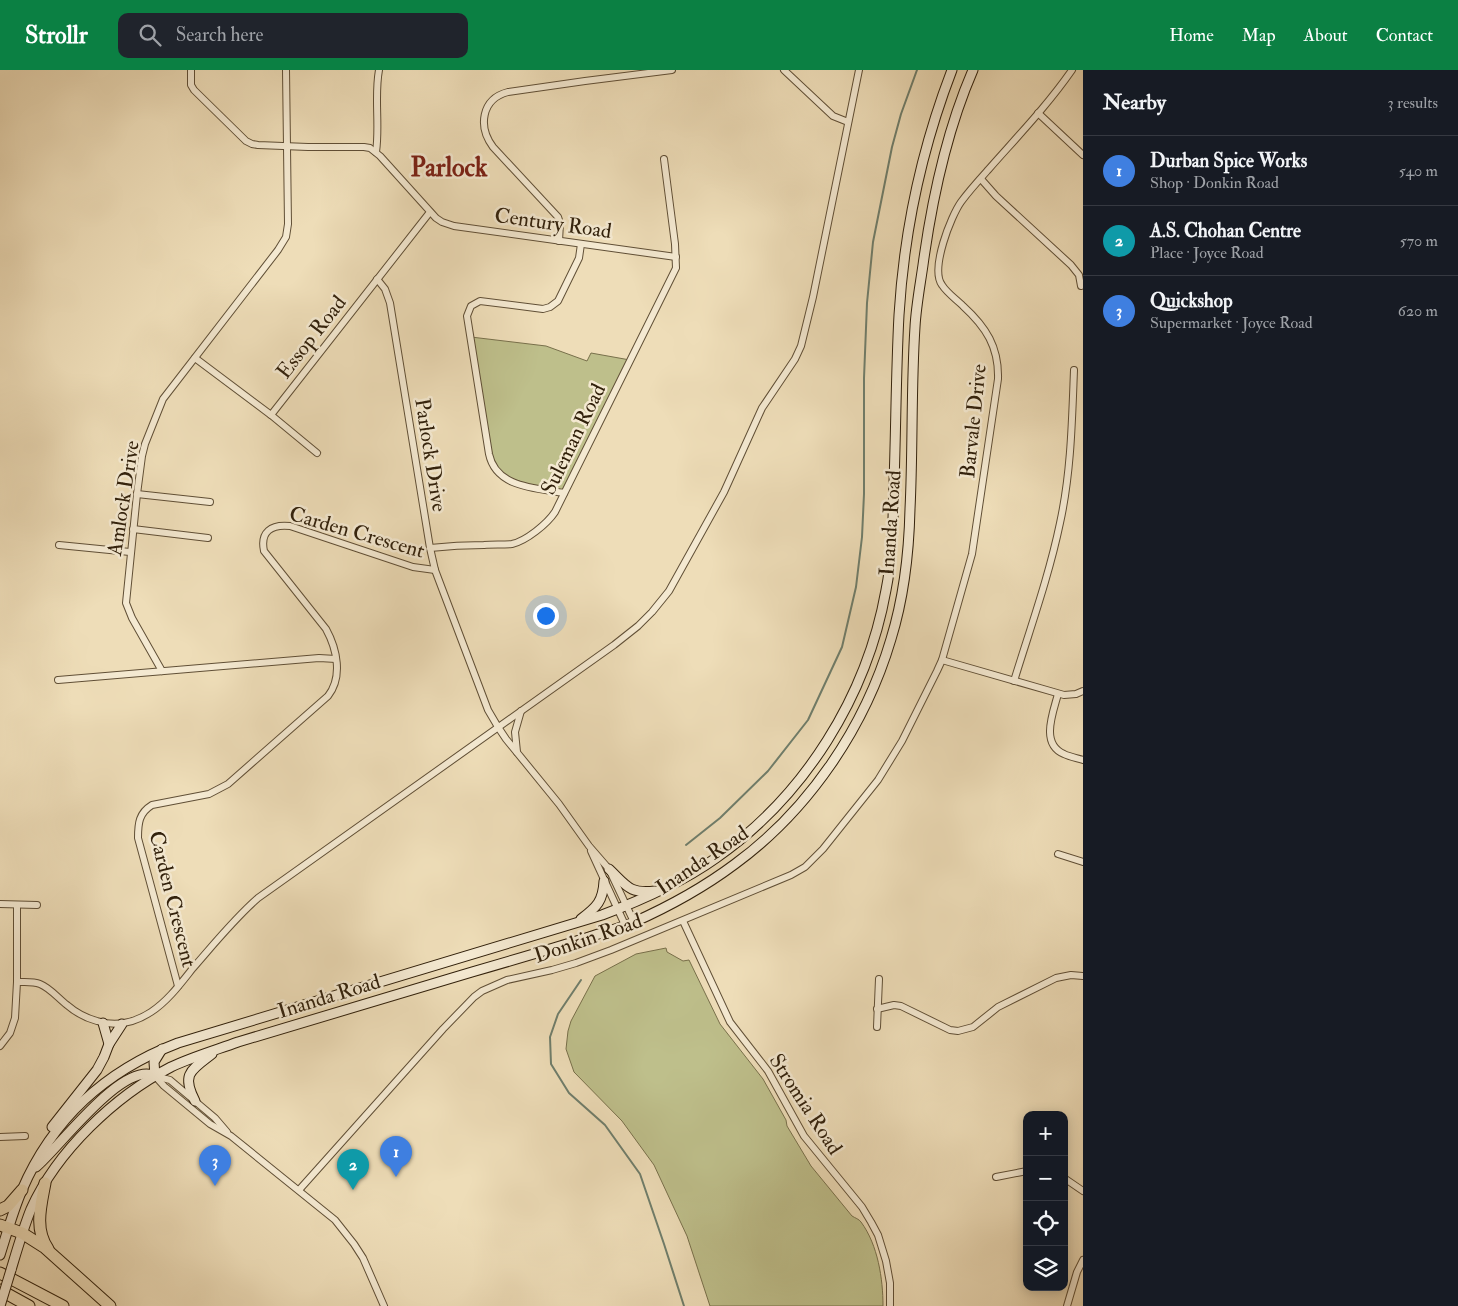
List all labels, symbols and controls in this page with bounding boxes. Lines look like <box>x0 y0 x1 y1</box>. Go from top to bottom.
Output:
search box <box>118 13 468 58</box>
text: Strollr <box>25 20 88 51</box>
icon: search <box>136 21 164 49</box>
text: Search here <box>176 23 264 47</box>
text: Home <box>1169 24 1214 47</box>
text: Map <box>1242 24 1276 47</box>
text: About <box>1304 24 1348 47</box>
text: Contact <box>1376 24 1433 47</box>
text: Nearby <box>1103 89 1166 116</box>
text: 3 results <box>1387 93 1438 113</box>
text: Durban Spice Works <box>1150 149 1307 173</box>
district label: Parlock <box>411 152 488 184</box>
text: 1 <box>1116 161 1122 181</box>
text: 540 m <box>1399 161 1438 181</box>
text: Shop · Donkin Road <box>1150 173 1279 193</box>
street label: Century Road <box>493 202 614 245</box>
text: A.S. Chohan Centre <box>1150 219 1301 243</box>
text: 2 <box>1115 231 1123 251</box>
text: 570 m <box>1400 231 1438 251</box>
text: Place · Joyce Road <box>1150 243 1264 263</box>
text: Quickshop <box>1150 289 1233 313</box>
street label: Essop Road <box>270 290 353 384</box>
text: 3 <box>1116 301 1122 321</box>
text: 620 m <box>1398 301 1438 321</box>
text: Supermarket · Joyce Road <box>1150 313 1313 333</box>
street label: Barvale Drive <box>954 362 993 479</box>
street label: Suleman Road <box>535 379 612 499</box>
street label: Parlock Drive <box>408 396 453 514</box>
street label: Amlock Drive <box>101 438 146 558</box>
street label: Inanda Road <box>873 469 908 577</box>
street label: Carden Crescent <box>286 500 428 565</box>
your location <box>533 603 559 629</box>
street label: Inanda Road <box>651 819 754 901</box>
street label: Carden Crescent <box>143 828 203 970</box>
street label: Donkin Road <box>530 907 647 970</box>
street label: Inanda Road <box>275 968 384 1025</box>
street label: Stromia Road <box>763 1049 849 1160</box>
map controls <box>1023 1111 1068 1291</box>
button: + <box>1023 1111 1068 1156</box>
pin: 1 <box>380 1136 412 1177</box>
pin: 3 <box>199 1145 231 1186</box>
pin: 2 <box>337 1149 369 1190</box>
button: − <box>1023 1156 1068 1201</box>
button: locate <box>1023 1201 1068 1246</box>
button: layers <box>1023 1246 1068 1291</box>

